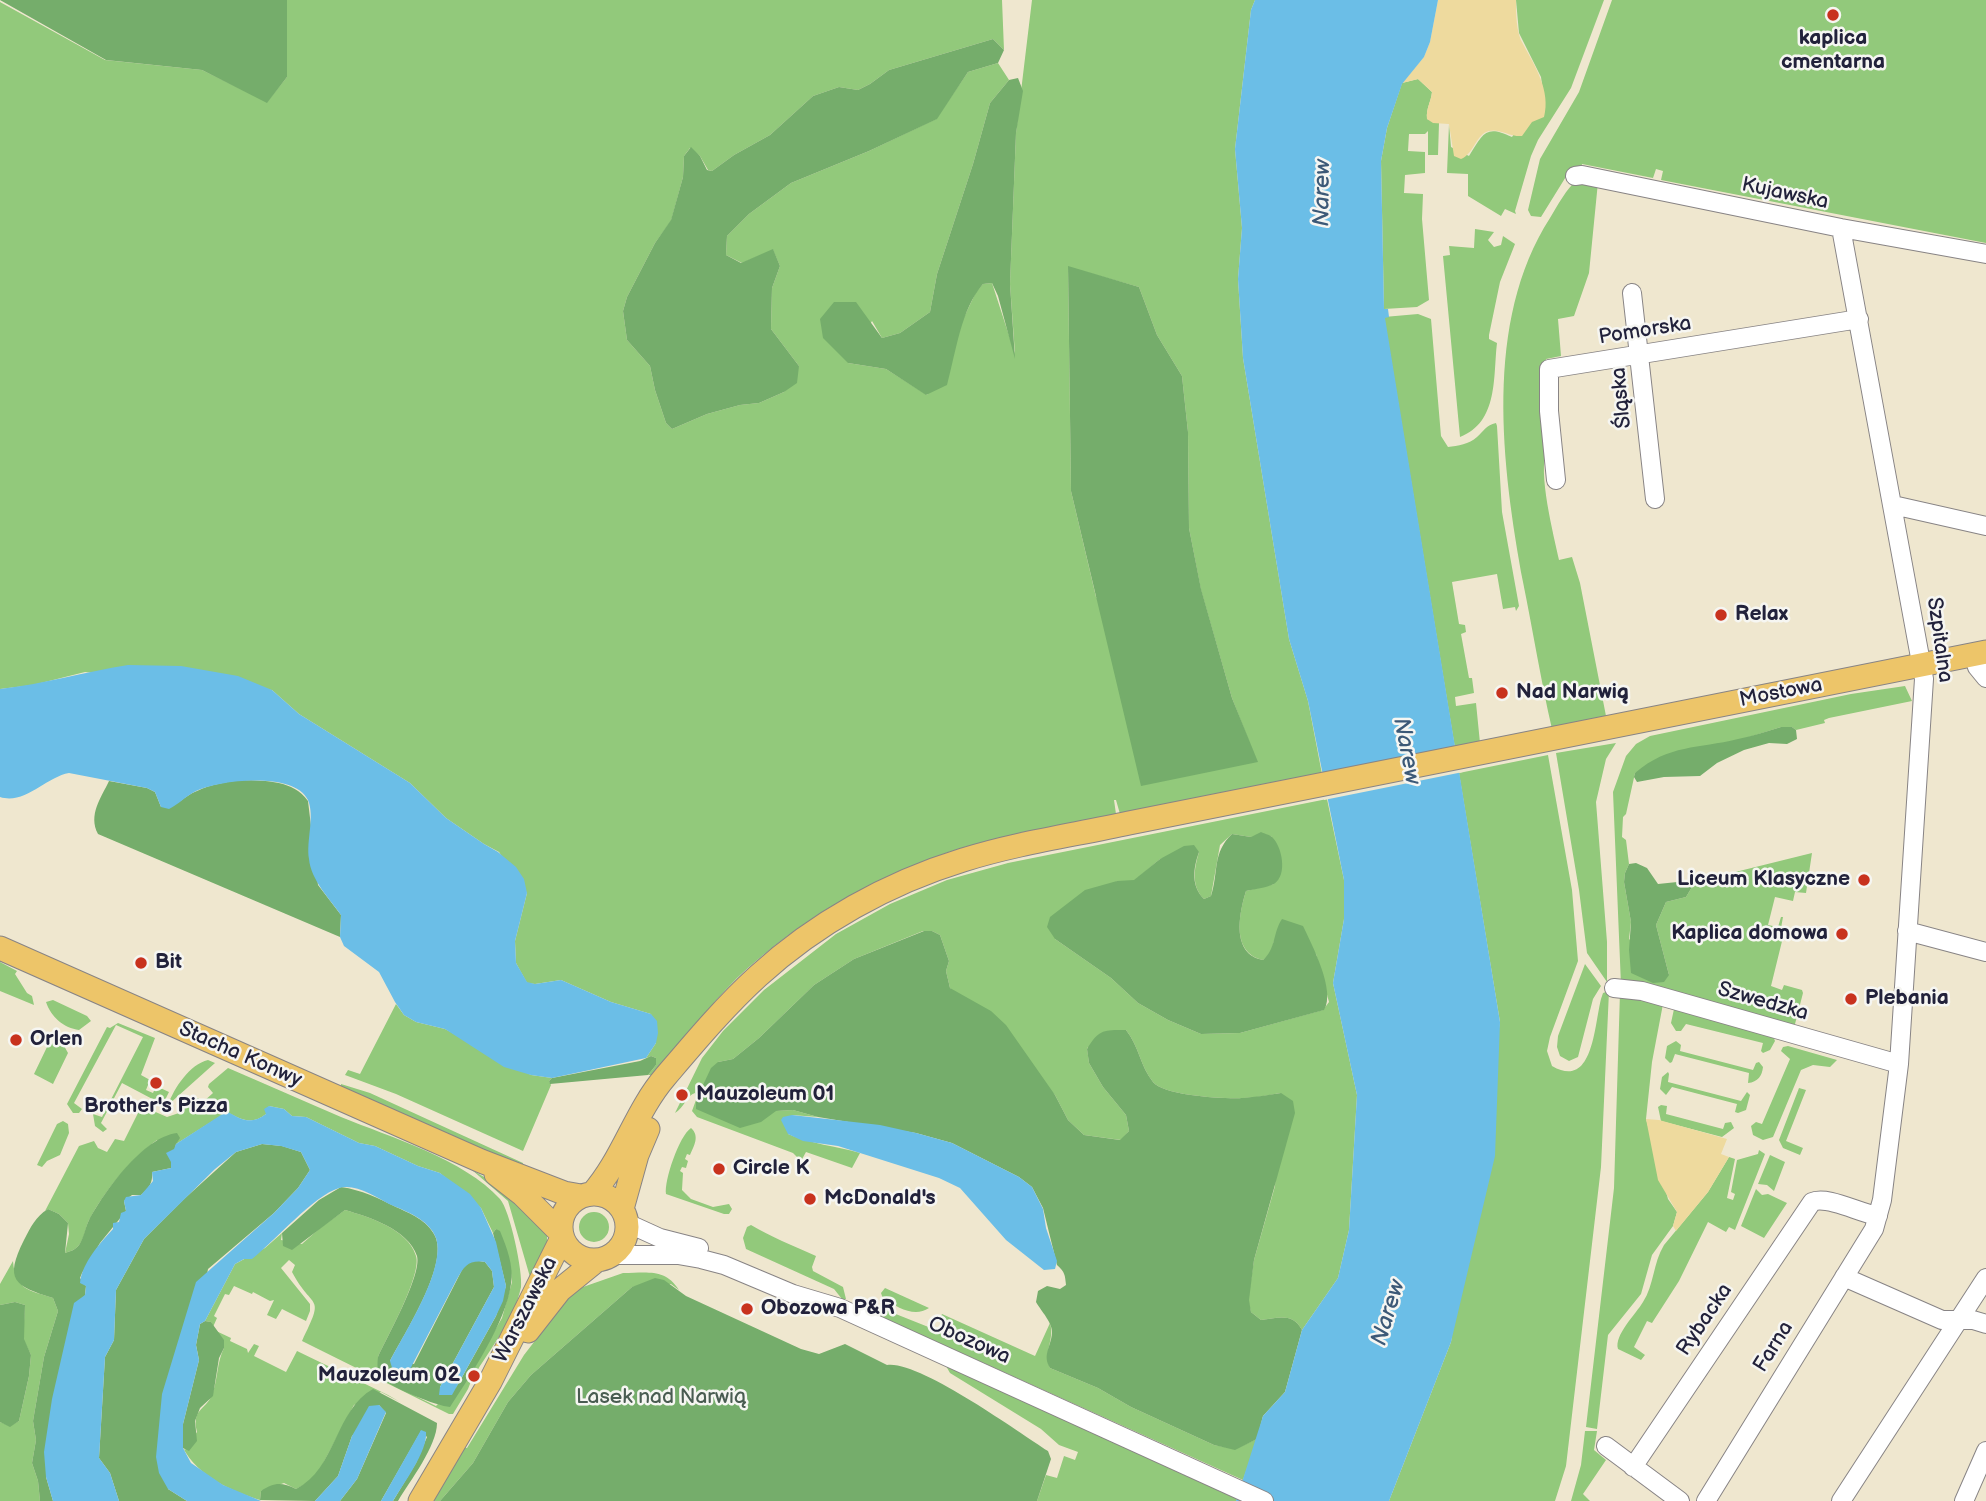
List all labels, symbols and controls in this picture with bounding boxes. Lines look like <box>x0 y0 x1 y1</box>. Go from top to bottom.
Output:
marker: kaplica cmentarna <box>1825 7 1841 23</box>
place label: kaplica cmentarna <box>1781 26 1885 76</box>
water label: Narew <box>1309 159 1337 227</box>
street label: Kujawska <box>1739 173 1831 215</box>
street label: Pomorska <box>1597 311 1693 351</box>
street label: Śląska <box>1607 366 1637 430</box>
street label: Szpitalna <box>1921 596 1957 684</box>
place label: Relax <box>1735 602 1788 628</box>
marker: Relax <box>1713 607 1729 623</box>
street label: Mostowa <box>1737 673 1825 713</box>
place label: Nad Narwią <box>1516 680 1629 706</box>
marker: Nad Narwią <box>1494 685 1510 701</box>
water label: Narew <box>1386 715 1426 787</box>
place label: Liceum Klasyczne <box>1677 867 1850 893</box>
marker: Liceum Klasyczne <box>1856 872 1872 888</box>
place label: Kaplica domowa <box>1671 921 1828 947</box>
marker: Kaplica domowa <box>1834 926 1850 942</box>
place label: Bit <box>155 950 182 976</box>
marker: Bit <box>133 955 149 971</box>
street label: Szwedzka <box>1715 977 1811 1027</box>
place label: Plebania <box>1865 986 1949 1012</box>
marker: Plebania <box>1843 991 1859 1007</box>
street label: Stacha Konwy <box>175 1017 305 1093</box>
place label: Orlen <box>30 1027 83 1053</box>
marker: Orlen <box>8 1032 24 1048</box>
marker: Brother's Pizza <box>148 1075 164 1091</box>
place label: Mauzoleum 01 <box>696 1082 834 1108</box>
marker: Mauzoleum 01 <box>674 1087 690 1103</box>
place label: Brother's Pizza <box>84 1094 228 1120</box>
place label: Circle K <box>733 1156 810 1182</box>
marker: Circle K <box>711 1161 727 1177</box>
place label: McDonald's <box>824 1186 936 1212</box>
marker: McDonald's <box>802 1191 818 1207</box>
street label: Warszawska <box>488 1253 564 1367</box>
water label: Narew <box>1366 1277 1412 1349</box>
street label: Rybacka <box>1672 1279 1738 1361</box>
place label: Obozowa P&R <box>761 1296 895 1322</box>
marker: Obozowa P&R <box>739 1301 755 1317</box>
street label: Obozowa <box>924 1312 1014 1370</box>
street label: Farna <box>1749 1317 1799 1377</box>
place label: Mauzoleum 02 <box>318 1363 460 1389</box>
marker: Mauzoleum 02 <box>466 1368 482 1384</box>
park label: Lasek nad Narwią <box>576 1385 746 1411</box>

